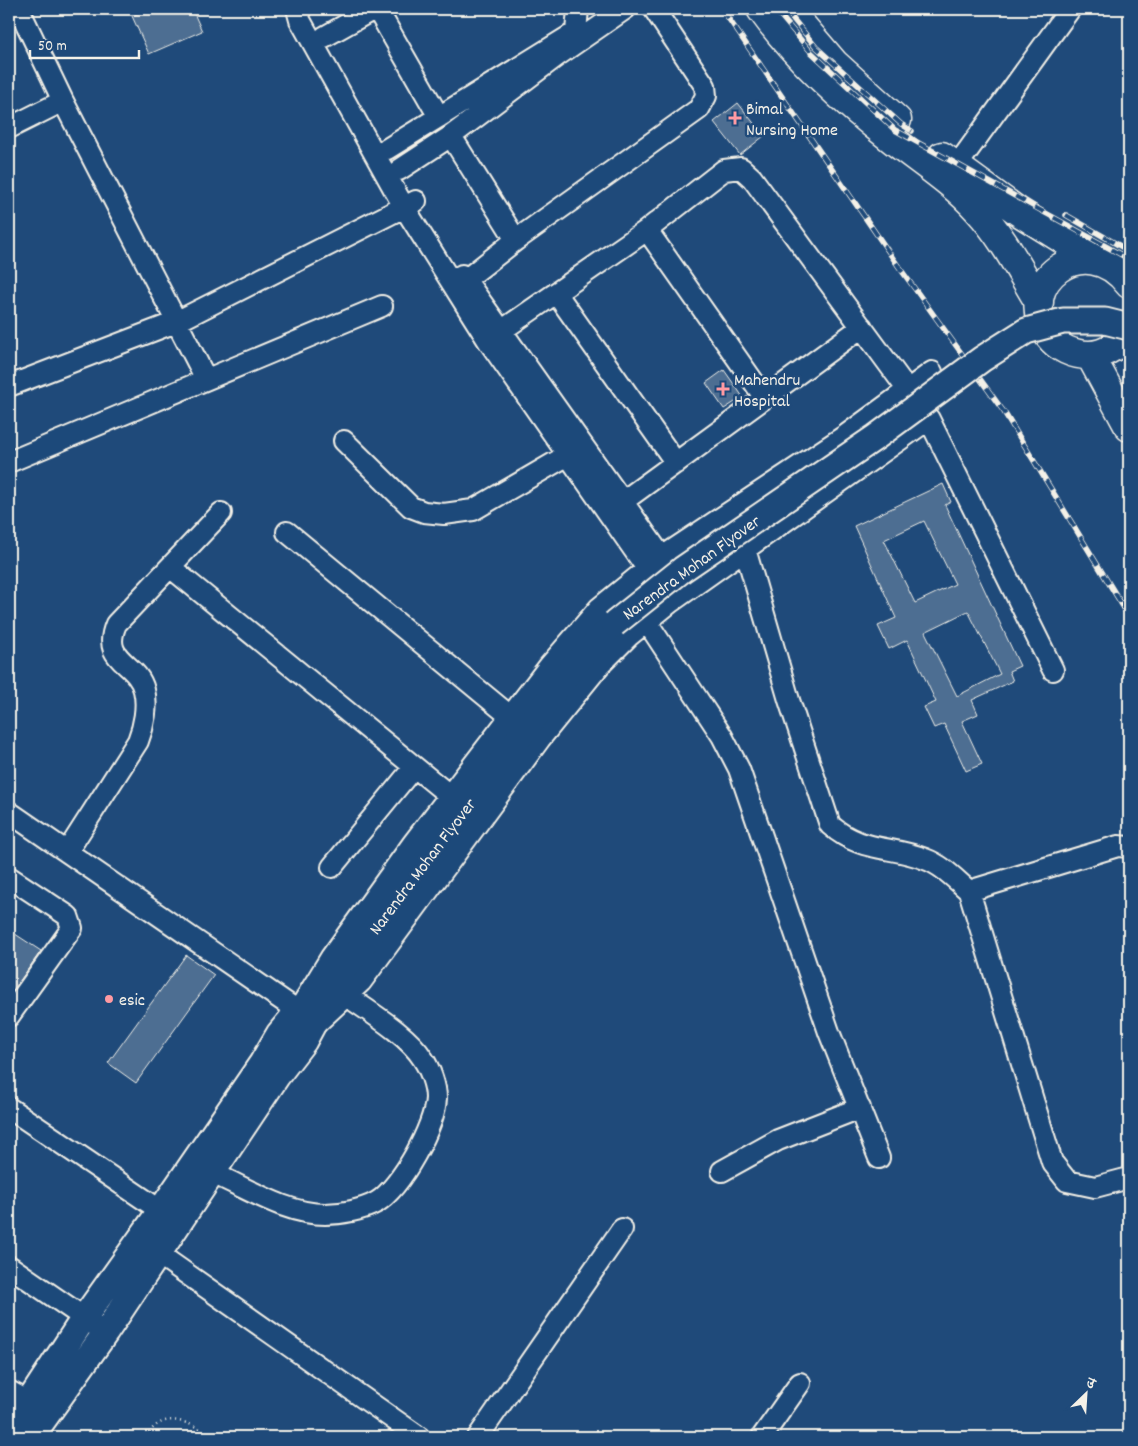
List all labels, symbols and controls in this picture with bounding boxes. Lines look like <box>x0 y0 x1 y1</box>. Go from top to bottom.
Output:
scale bar <box>30 28 139 60</box>
text: 50 m <box>38 36 67 58</box>
place label: Bimal Nursing Home <box>746 98 838 144</box>
marker: Bimal Nursing Home <box>728 111 742 125</box>
place label: Mahendru Hospital <box>734 369 800 415</box>
marker: Mahendru Hospital <box>716 382 730 396</box>
street label: Narendra Mohan Flyover <box>618 510 767 628</box>
street label: Narendra Mohan Flyover <box>364 794 484 941</box>
place label: esic <box>119 989 145 1014</box>
marker: esic <box>103 993 115 1005</box>
north arrow <box>1060 1368 1110 1418</box>
text: उ <box>1082 1373 1099 1395</box>

